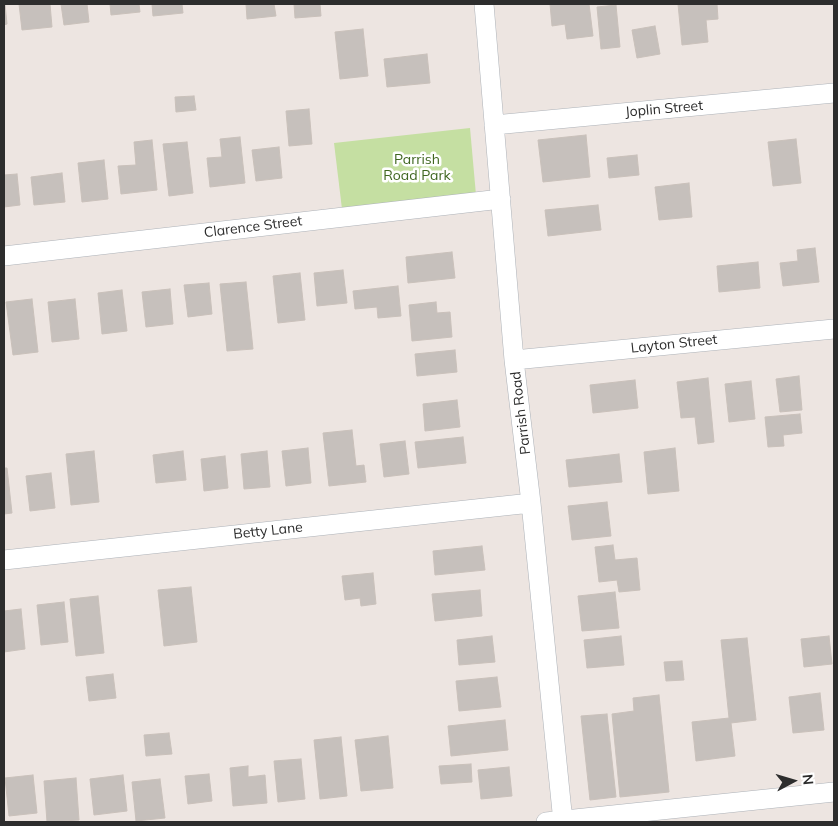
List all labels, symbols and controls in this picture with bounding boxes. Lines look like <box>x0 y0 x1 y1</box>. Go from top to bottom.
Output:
street label: Joplin Street <box>624 97 704 121</box>
park label: Parrish Road Park <box>383 152 451 184</box>
street label: Clarence Street <box>203 213 303 241</box>
street label: Layton Street <box>630 331 718 357</box>
street label: Parrish Road <box>508 370 534 456</box>
street label: Betty Lane <box>232 519 304 543</box>
north arrow <box>768 756 818 806</box>
text: N <box>798 773 817 786</box>

